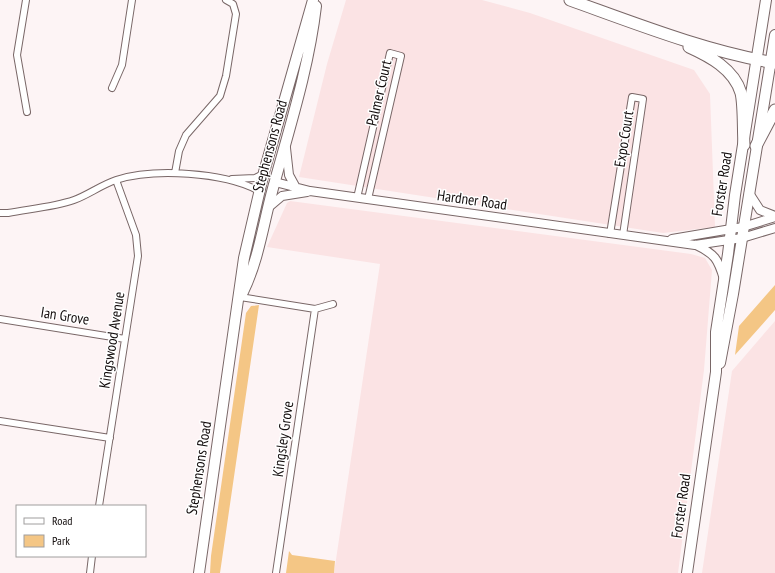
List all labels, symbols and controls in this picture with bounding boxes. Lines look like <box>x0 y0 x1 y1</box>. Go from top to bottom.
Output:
street label: Palmer Court <box>362 58 395 128</box>
street label: Stephensons Road <box>248 98 291 194</box>
street label: Expo Court <box>610 109 637 168</box>
street label: Forster Road <box>707 150 736 217</box>
street label: Hardner Road <box>436 185 508 214</box>
street label: Kingswood Avenue <box>94 290 129 390</box>
street label: Ian Grove <box>39 302 91 329</box>
street label: Kingsley Grove <box>268 400 297 478</box>
street label: Stephensons Road <box>182 420 215 516</box>
street label: Forster Road <box>667 472 694 539</box>
legend <box>16 505 146 557</box>
text: Road <box>52 513 72 528</box>
text: Park <box>52 533 70 548</box>

